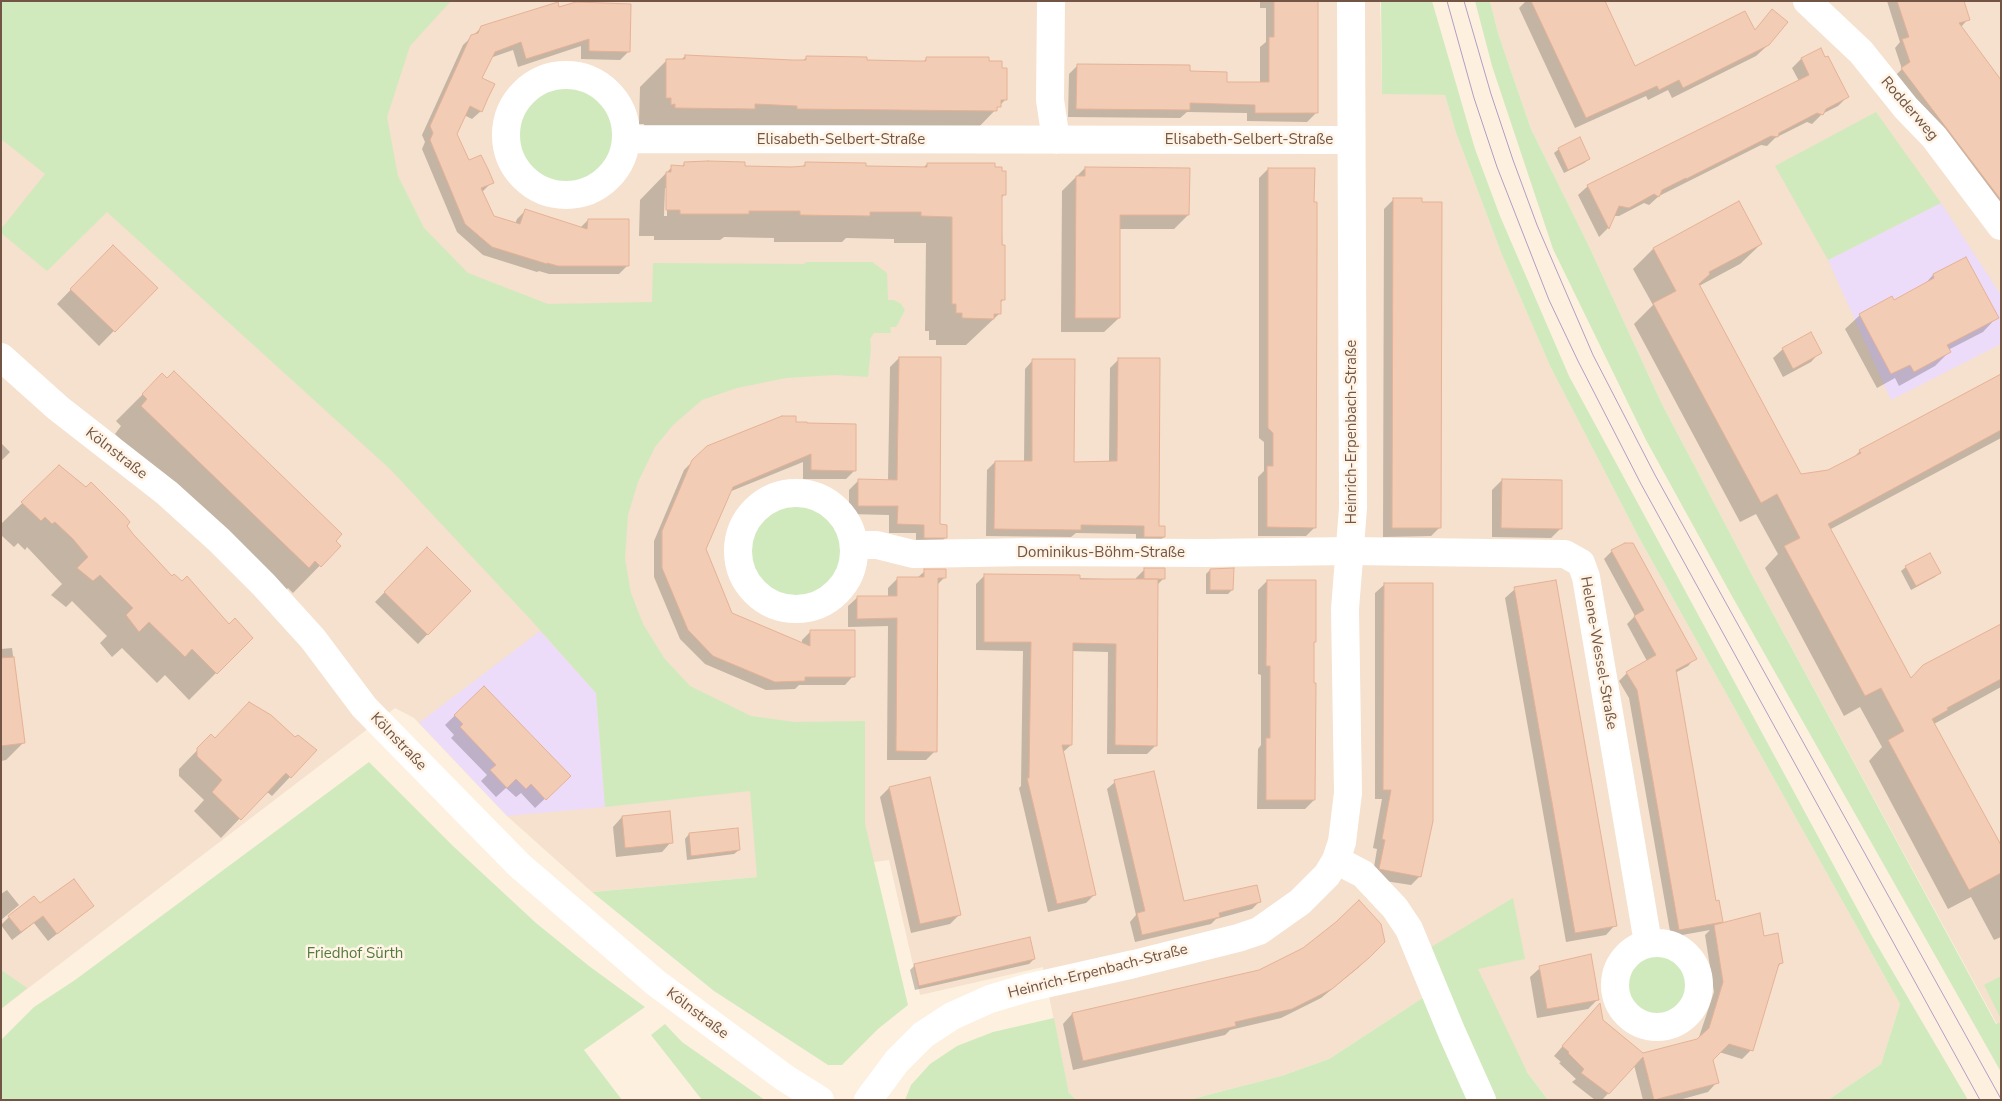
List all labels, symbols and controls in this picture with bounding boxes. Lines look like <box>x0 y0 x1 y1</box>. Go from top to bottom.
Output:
street label: Rodderweg <box>1876 73 1942 145</box>
street label: Elisabeth-Selbert-Straße <box>757 131 925 149</box>
street label: Elisabeth-Selbert-Straße <box>1165 131 1333 149</box>
street label: Heinrich-Erpenbach-Straße <box>1343 340 1361 524</box>
street label: Kölnstraße <box>82 424 150 484</box>
street label: Dominikus-Böhm-Straße <box>1017 544 1185 562</box>
street label: Helene-Wessel-Straße <box>1576 575 1620 731</box>
street label: Kölnstraße <box>366 709 430 775</box>
street label: Heinrich-Erpenbach-Straße <box>1006 941 1190 1003</box>
park label: Friedhof Sürth <box>307 945 403 963</box>
street label: Kölnstraße <box>662 985 732 1043</box>

